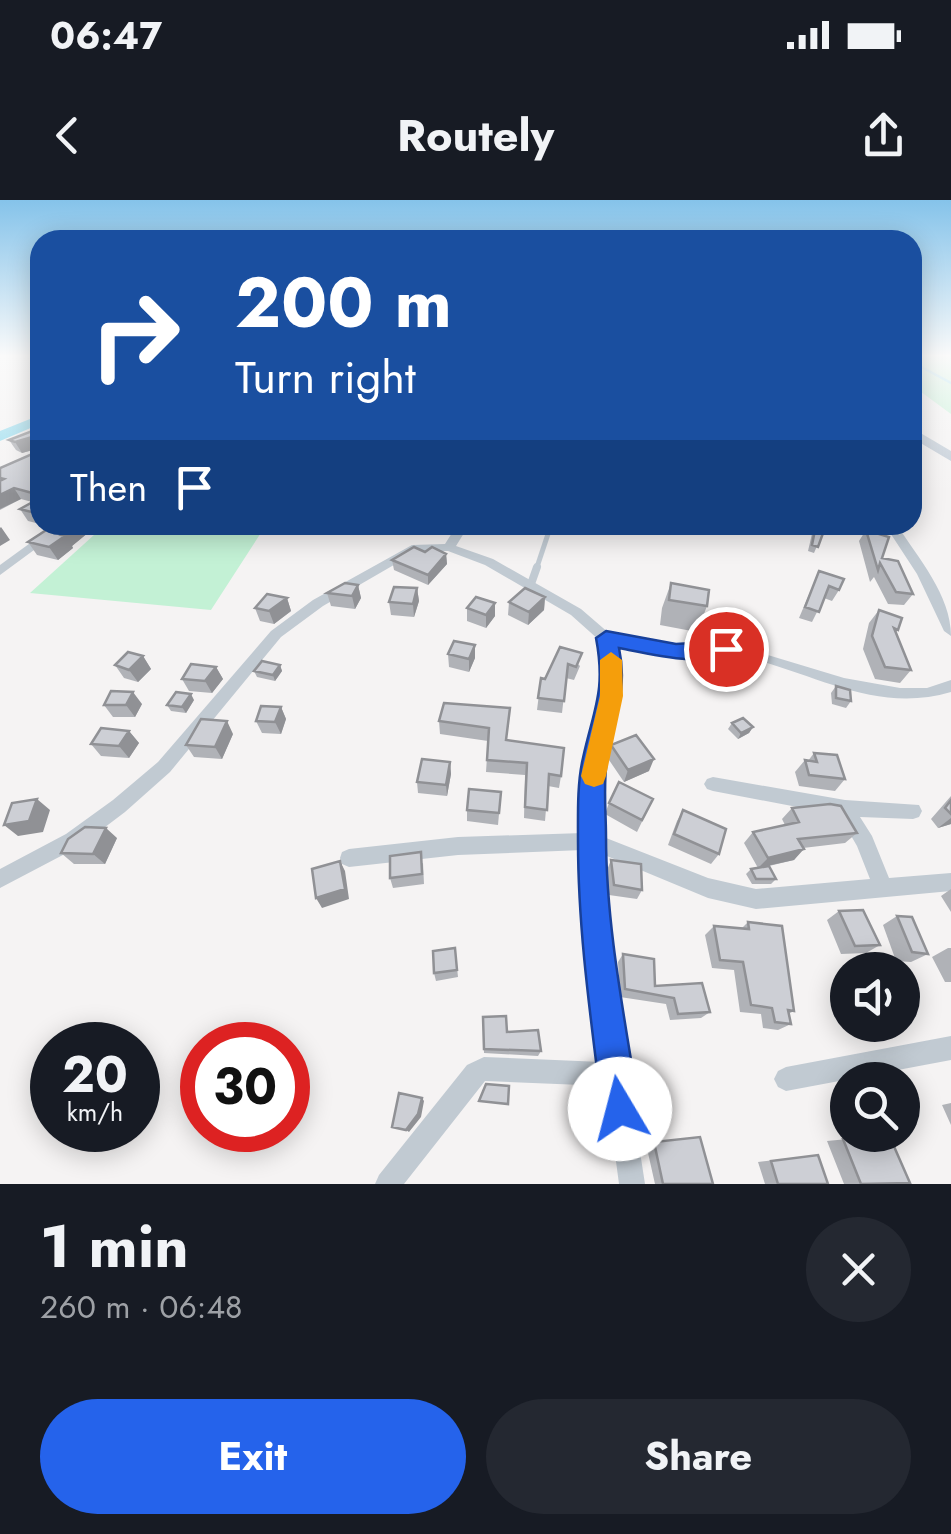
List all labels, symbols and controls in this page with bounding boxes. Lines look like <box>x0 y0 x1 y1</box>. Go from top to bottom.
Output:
text: 06:47 <box>50 8 162 63</box>
text: Routely <box>397 103 554 168</box>
icon: back <box>40 108 95 163</box>
icon: share <box>856 108 911 163</box>
text: 200 m <box>235 252 452 353</box>
icon: right <box>70 270 200 400</box>
text: Turn right <box>235 345 416 410</box>
text: Then <box>70 460 147 515</box>
icon: arrive <box>167 460 222 515</box>
pin <box>684 607 769 692</box>
icon: arrive <box>699 622 754 677</box>
map controls <box>830 952 920 1152</box>
button: sound <box>830 952 920 1042</box>
speed limit sign: 30 <box>180 1022 310 1152</box>
text: 20 <box>62 1038 128 1111</box>
position arrow <box>568 1057 672 1161</box>
button: search <box>830 1062 920 1152</box>
text: km/h <box>67 1094 123 1130</box>
text: 1 min <box>40 1203 189 1290</box>
button: close <box>806 1217 911 1322</box>
text: 260 m · 06:48 <box>40 1284 243 1330</box>
button: Exit <box>40 1399 466 1514</box>
button: Share <box>486 1399 911 1514</box>

